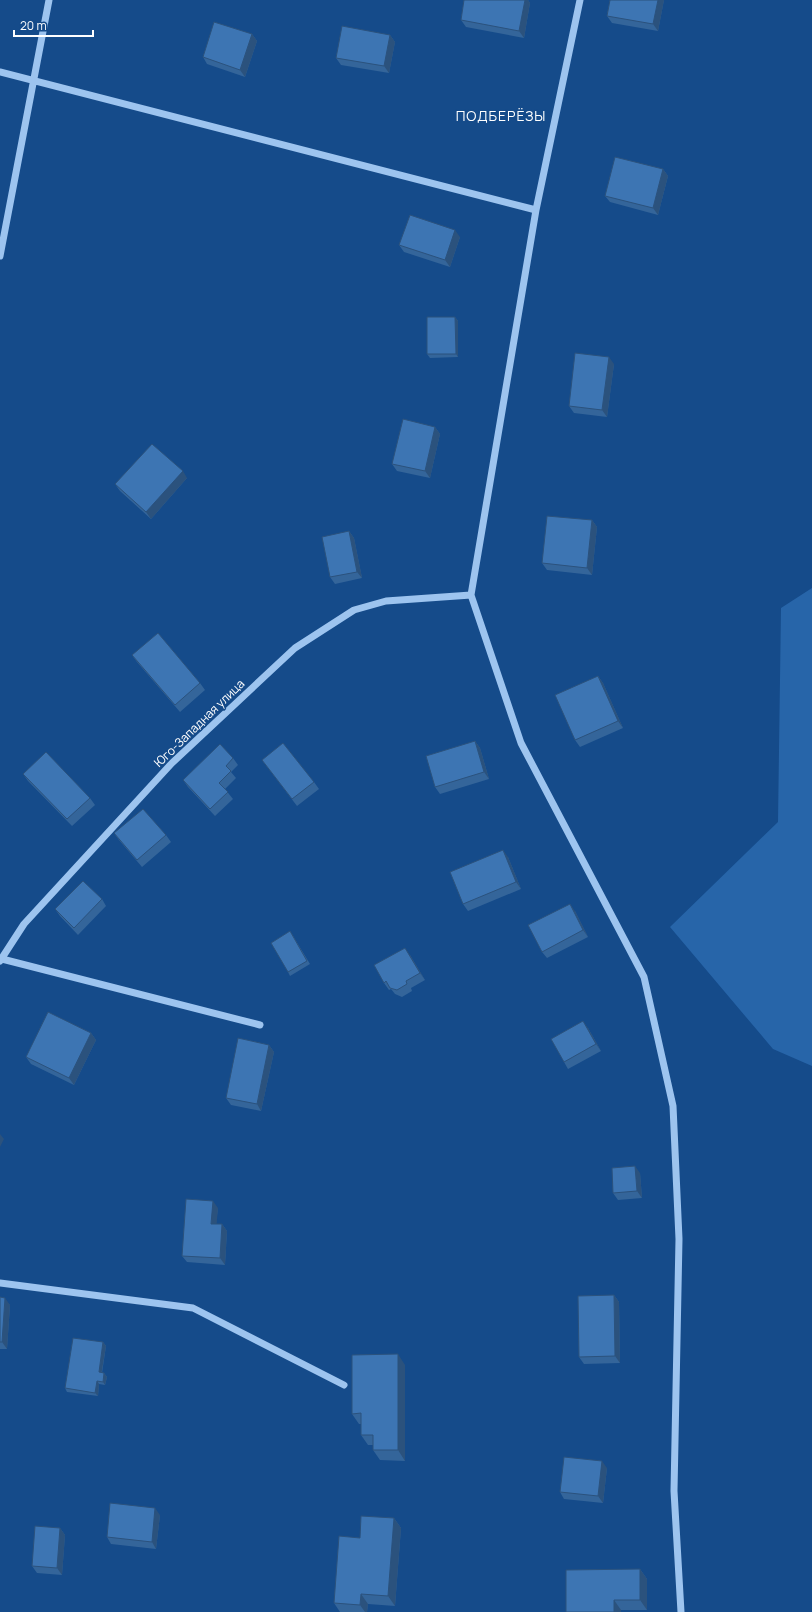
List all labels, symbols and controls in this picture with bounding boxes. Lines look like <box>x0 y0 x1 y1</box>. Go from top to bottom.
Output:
scale bar <box>14 12 93 38</box>
text: 20 m <box>20 17 47 34</box>
district label: ПОДБЕРЁЗЫ <box>456 106 546 125</box>
street label: Юго-Западная улица <box>150 675 248 771</box>

